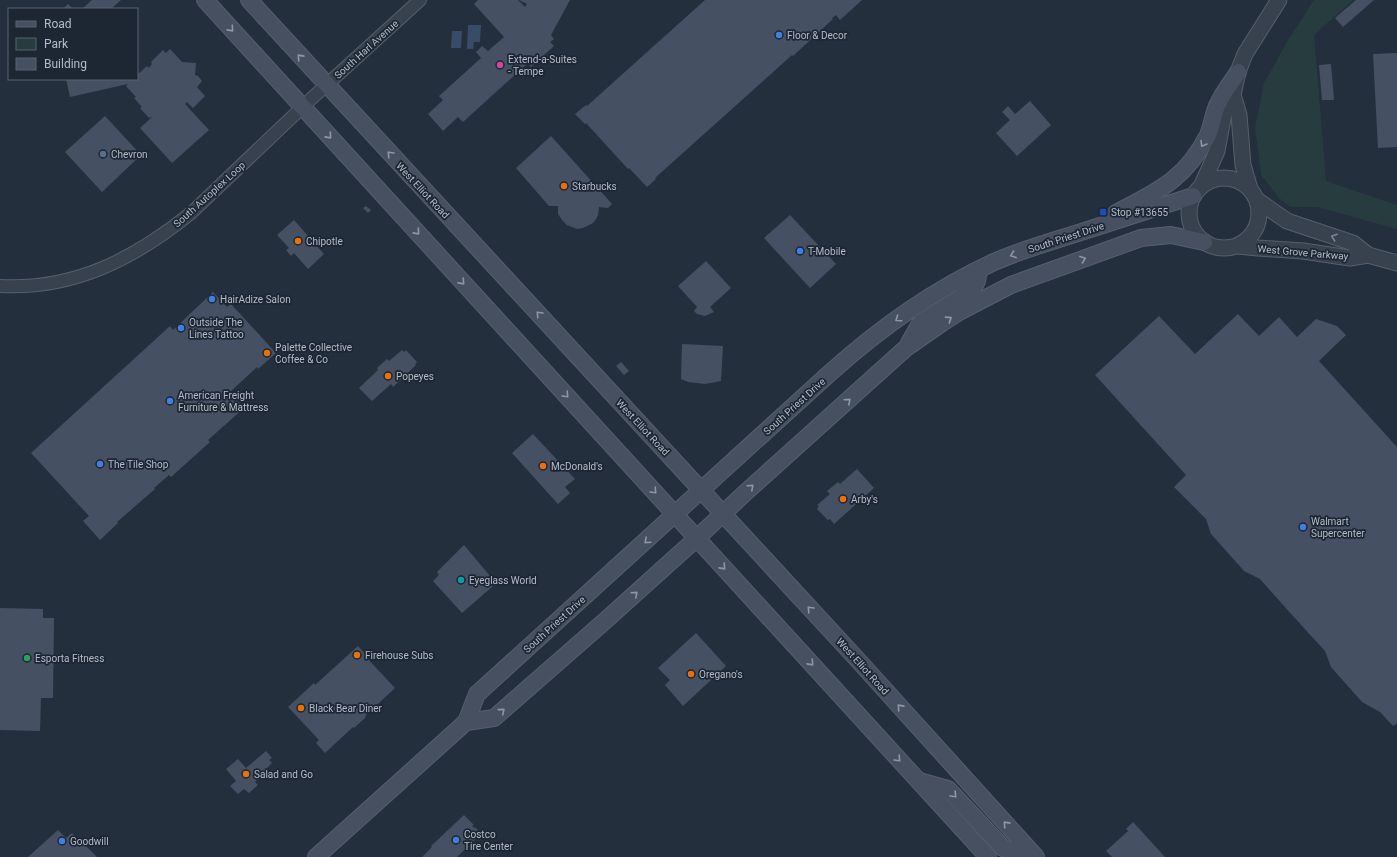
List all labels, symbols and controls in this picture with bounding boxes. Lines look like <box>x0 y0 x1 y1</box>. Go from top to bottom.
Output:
legend <box>8 8 138 80</box>
text: Road <box>44 17 72 31</box>
street label: South Harl Avenue <box>332 18 400 81</box>
one-way arrow <box>226 24 234 32</box>
marker: Floor & Decor <box>774 30 784 40</box>
place label: Floor & Decor <box>787 30 848 41</box>
text: Park <box>44 37 69 51</box>
one-way arrow <box>298 54 305 61</box>
place label: Extend-a-Suites - Tempe <box>508 54 577 77</box>
text: Building <box>44 57 87 71</box>
marker: Extend-a-Suites - Tempe <box>495 60 505 70</box>
one-way arrow <box>324 131 332 139</box>
one-way arrow <box>1200 140 1207 147</box>
marker: Chevron <box>98 149 108 159</box>
place label: Chevron <box>111 149 148 160</box>
one-way arrow <box>387 151 394 159</box>
street label: South Autoplex Loop <box>171 159 248 229</box>
street label: West Elliot Road <box>394 160 451 221</box>
marker: Starbucks <box>559 181 569 191</box>
place label: Starbucks <box>572 181 617 192</box>
marker: Stop #13655 <box>1098 207 1108 217</box>
place label: Stop #13655 <box>1111 207 1169 218</box>
street label: South Priest Drive <box>1027 220 1106 255</box>
one-way arrow <box>412 227 419 235</box>
one-way arrow <box>1330 233 1337 242</box>
marker: Chipotle <box>293 236 303 246</box>
place label: Chipotle <box>306 236 343 247</box>
street label: West Grove Parkway <box>1257 243 1349 262</box>
marker: T-Mobile <box>795 246 805 256</box>
place label: T-Mobile <box>808 246 846 257</box>
one-way arrow <box>1009 251 1016 259</box>
one-way arrow <box>1079 255 1086 263</box>
one-way arrow <box>457 277 465 285</box>
marker: HairAdize Salon <box>207 294 217 304</box>
place label: HairAdize Salon <box>220 294 291 305</box>
one-way arrow <box>537 312 544 319</box>
one-way arrow <box>896 314 903 321</box>
one-way arrow <box>945 316 952 324</box>
place label: Outside The Lines Tattoo <box>189 317 244 340</box>
marker: Outside The Lines Tattoo <box>176 323 186 333</box>
place label: Palette Collective Coffee & Co <box>275 342 352 365</box>
marker: Palette Collective Coffee & Co <box>262 348 272 358</box>
marker: Popeyes <box>383 371 393 381</box>
place label: Popeyes <box>396 371 434 382</box>
street label: South Priest Drive <box>761 376 827 437</box>
place label: American Freight Furniture & Mattress <box>178 390 268 413</box>
one-way arrow <box>561 390 569 398</box>
marker: American Freight Furniture & Mattress <box>165 396 175 406</box>
street label: West Elliot Road <box>614 397 671 458</box>
one-way arrow <box>843 398 851 405</box>
marker: The Tile Shop <box>95 459 105 469</box>
place label: The Tile Shop <box>108 459 169 470</box>
marker: McDonald's <box>538 461 548 471</box>
place label: McDonald's <box>551 461 603 472</box>
one-way arrow <box>746 485 754 492</box>
one-way arrow <box>649 486 657 494</box>
marker: Arby's <box>838 494 848 504</box>
place label: Arby's <box>851 494 878 505</box>
place label: Walmart Supercenter <box>1311 516 1365 539</box>
marker: Walmart Supercenter <box>1298 522 1308 532</box>
one-way arrow <box>644 536 651 543</box>
one-way arrow <box>718 562 726 570</box>
marker: Eyeglass World <box>456 575 466 585</box>
place label: Eyeglass World <box>469 575 537 586</box>
one-way arrow <box>630 591 638 598</box>
street label: South Priest Drive <box>521 594 587 655</box>
one-way arrow <box>808 606 815 614</box>
street label: West Elliot Road <box>834 636 891 697</box>
marker: Firehouse Subs <box>352 650 362 660</box>
place label: Firehouse Subs <box>365 650 433 661</box>
marker: Esporta Fitness <box>22 653 32 663</box>
place label: Esporta Fitness <box>35 653 104 664</box>
one-way arrow <box>806 658 813 666</box>
marker: Oregano's <box>686 669 696 679</box>
place label: Oregano's <box>699 669 743 680</box>
marker: Black Bear Diner <box>296 703 306 713</box>
place label: Black Bear Diner <box>309 703 383 714</box>
one-way arrow <box>897 704 905 712</box>
one-way arrow <box>497 709 504 716</box>
one-way arrow <box>894 754 901 762</box>
marker: Salad and Go <box>241 769 251 779</box>
place label: Salad and Go <box>254 769 313 780</box>
one-way arrow <box>949 790 956 798</box>
one-way arrow <box>1003 821 1011 829</box>
place label: Costco Tire Center <box>464 829 513 852</box>
marker: Costco Tire Center <box>451 835 461 845</box>
marker: Goodwill <box>57 836 67 846</box>
place label: Goodwill <box>70 836 109 847</box>

